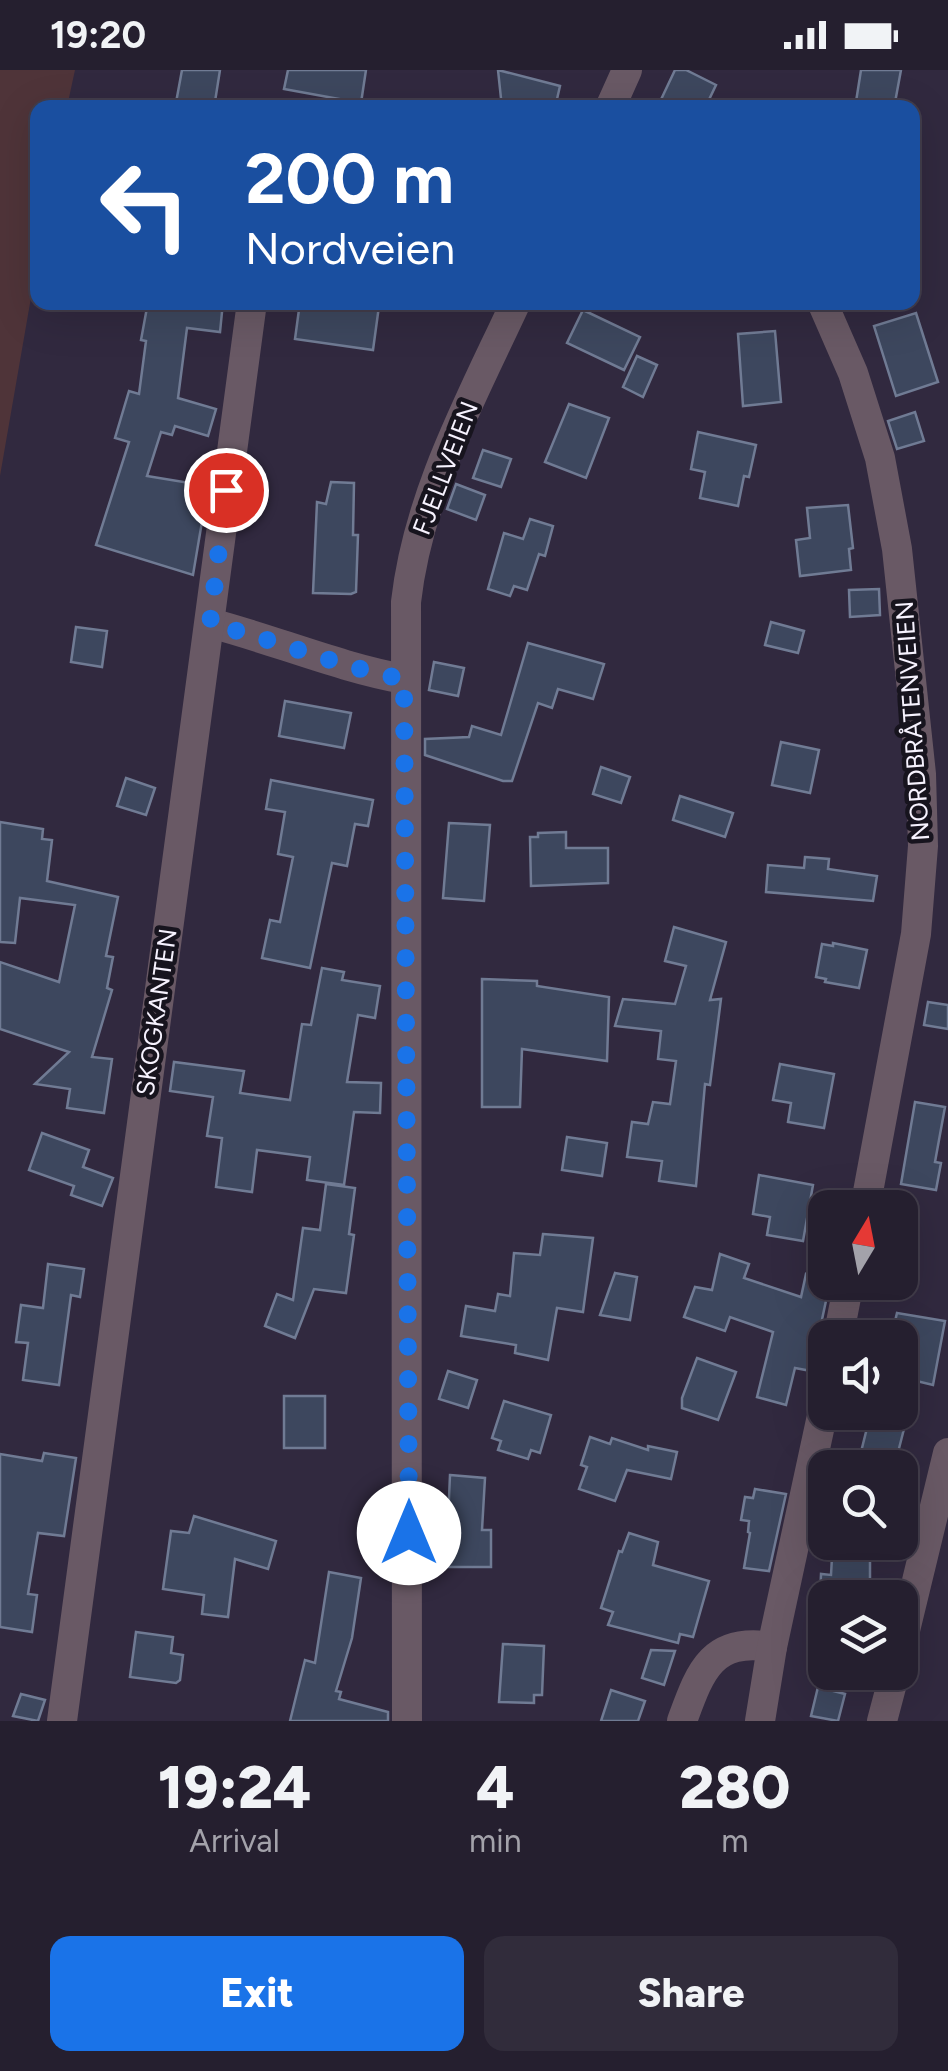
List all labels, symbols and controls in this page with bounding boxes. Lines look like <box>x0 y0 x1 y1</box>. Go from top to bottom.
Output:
text: 19:20 <box>50 12 146 58</box>
text: 200 m <box>245 136 454 221</box>
icon: left <box>80 140 210 270</box>
text: Nordveien <box>245 221 455 275</box>
street label: FJELLVEIEN <box>406 397 484 539</box>
pin <box>184 448 269 533</box>
icon: arrive <box>199 463 254 518</box>
street label: NORDBRÅTENVEIEN <box>889 600 935 842</box>
street label: SKOGKANTEN <box>129 926 183 1098</box>
north arrow <box>808 1190 918 1300</box>
map controls <box>808 1190 918 1690</box>
button: sound <box>808 1320 918 1430</box>
button: search <box>808 1450 918 1560</box>
position arrow <box>357 1481 461 1585</box>
button: layers <box>808 1580 918 1690</box>
text: 19:24 <box>158 1751 311 1823</box>
text: 4 <box>476 1751 515 1823</box>
text: 280 <box>679 1751 790 1823</box>
text: Arrival <box>189 1822 280 1860</box>
text: min <box>469 1822 522 1860</box>
text: m <box>721 1822 748 1860</box>
button: Exit <box>50 1936 464 2051</box>
button: Share <box>484 1936 898 2051</box>

